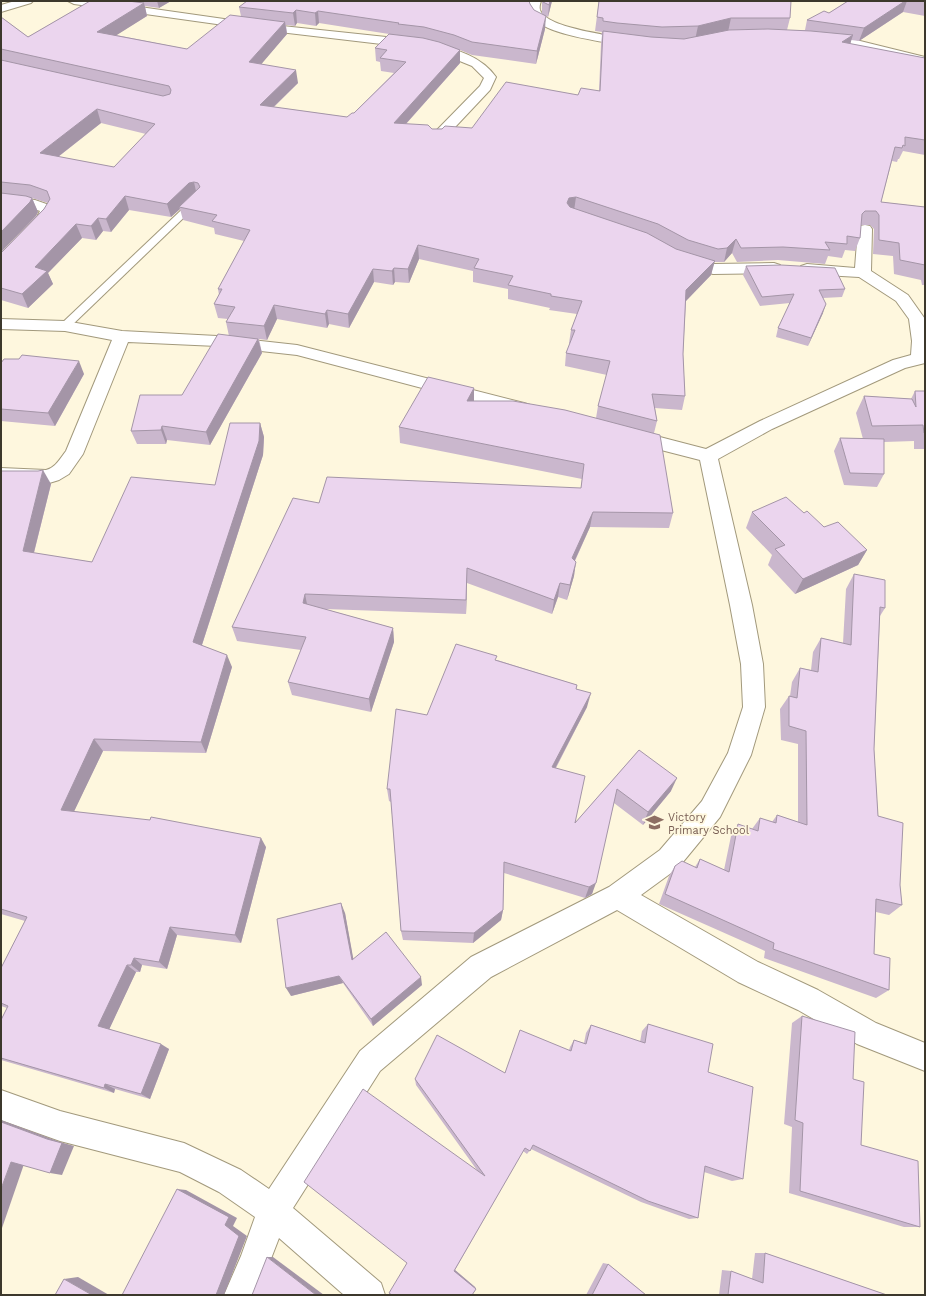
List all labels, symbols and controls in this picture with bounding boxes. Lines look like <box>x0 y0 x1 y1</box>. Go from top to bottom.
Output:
place label: Victory Primary School <box>668 811 750 837</box>
school or university icon: Victory Primary School <box>645 813 665 833</box>

